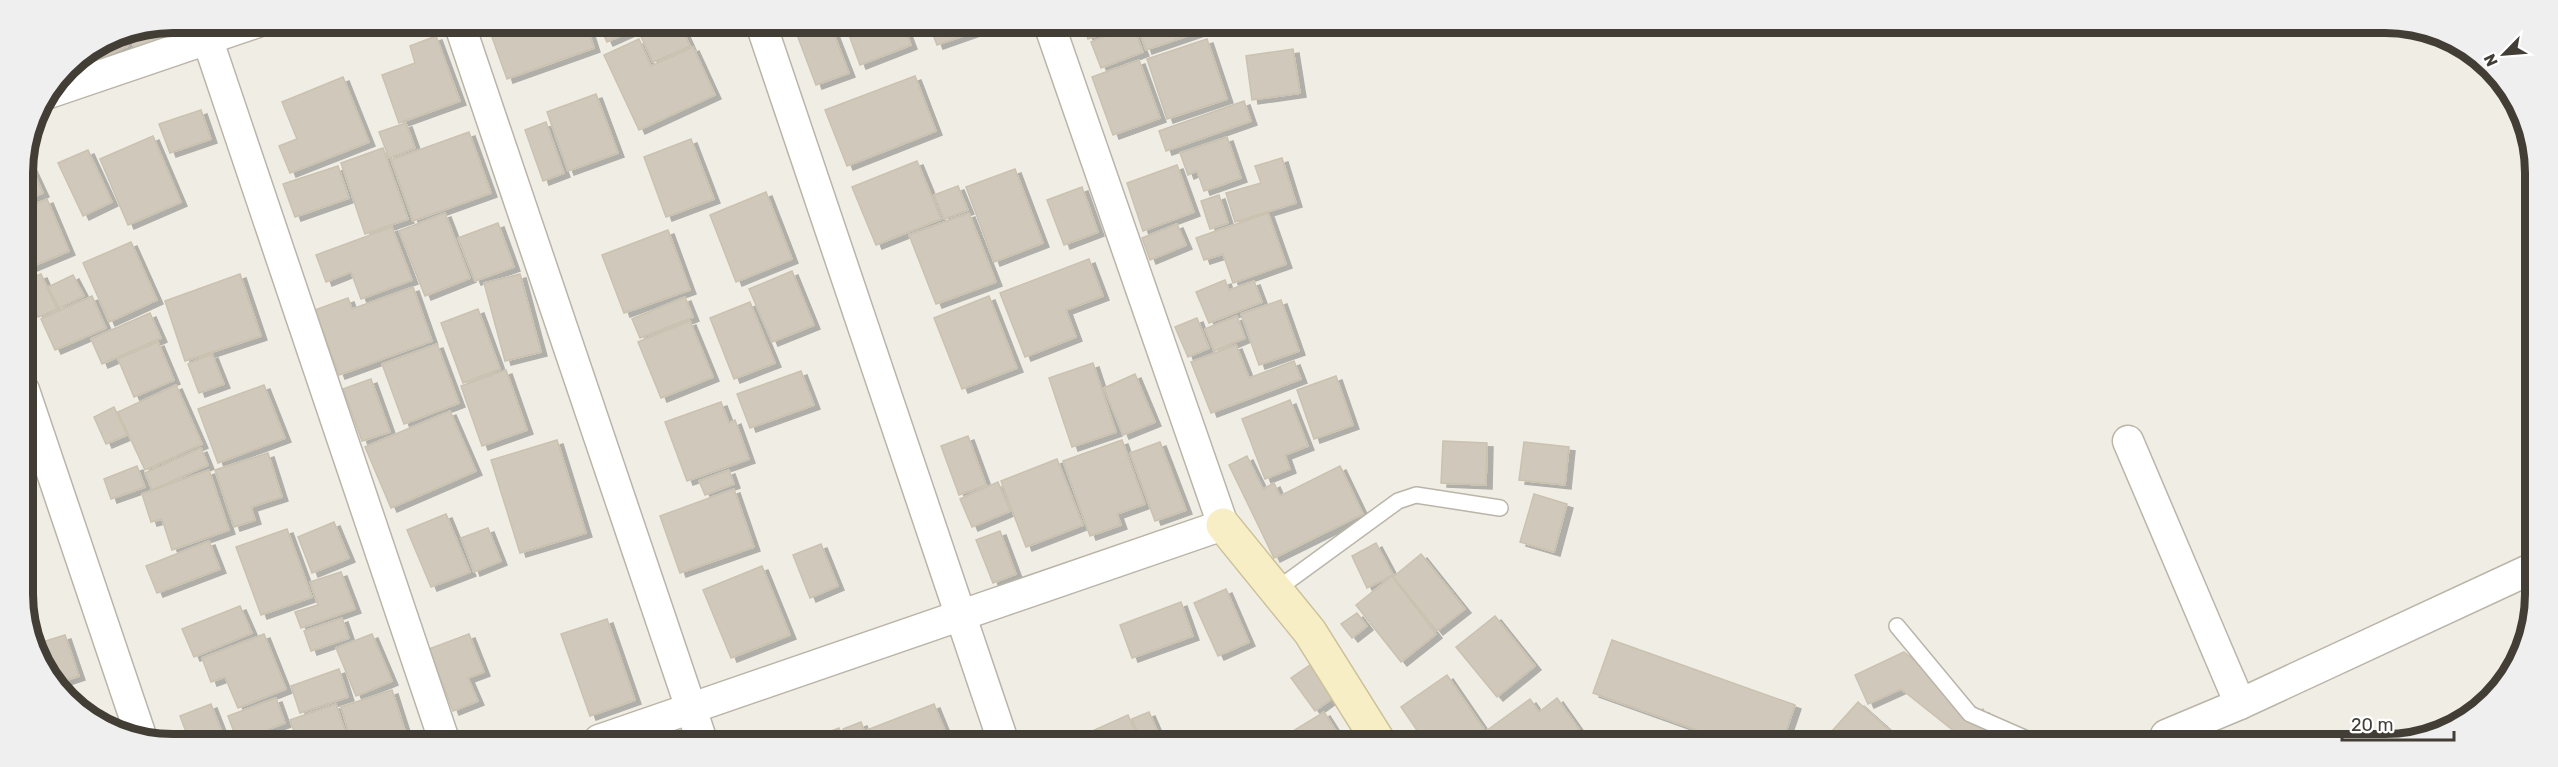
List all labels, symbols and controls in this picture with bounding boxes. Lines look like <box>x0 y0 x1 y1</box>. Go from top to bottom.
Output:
north arrow <box>2474 24 2534 84</box>
text: N <box>2480 51 2502 69</box>
scale bar <box>2342 704 2454 742</box>
text: 20 m <box>2351 714 2393 736</box>

